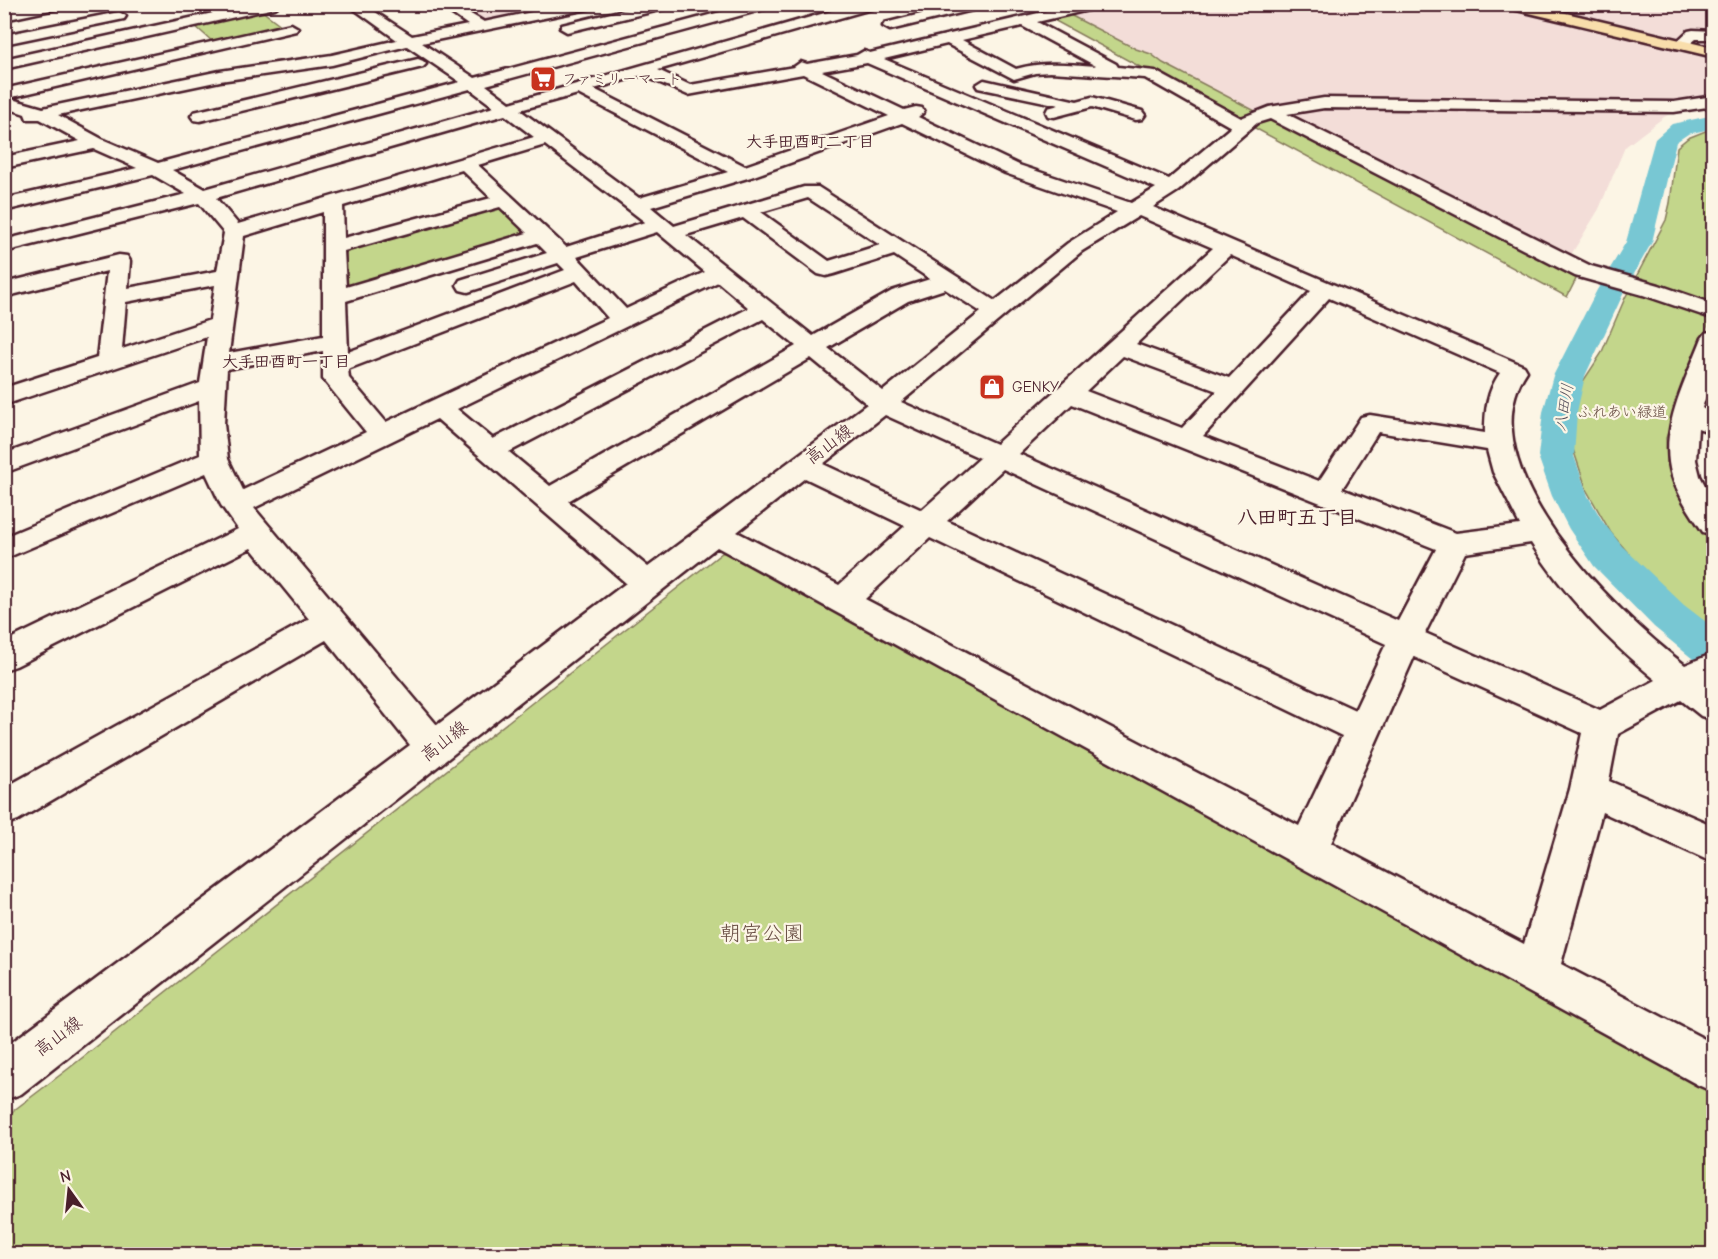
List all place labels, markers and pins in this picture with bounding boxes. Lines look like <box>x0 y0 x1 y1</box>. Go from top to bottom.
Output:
supermarket icon: ファミリーマート <box>528 64 558 94</box>
place label: ファミリーマート <box>562 70 682 88</box>
shop icon: GENKY <box>977 372 1007 402</box>
place label: GENKY <box>1012 378 1059 396</box>

